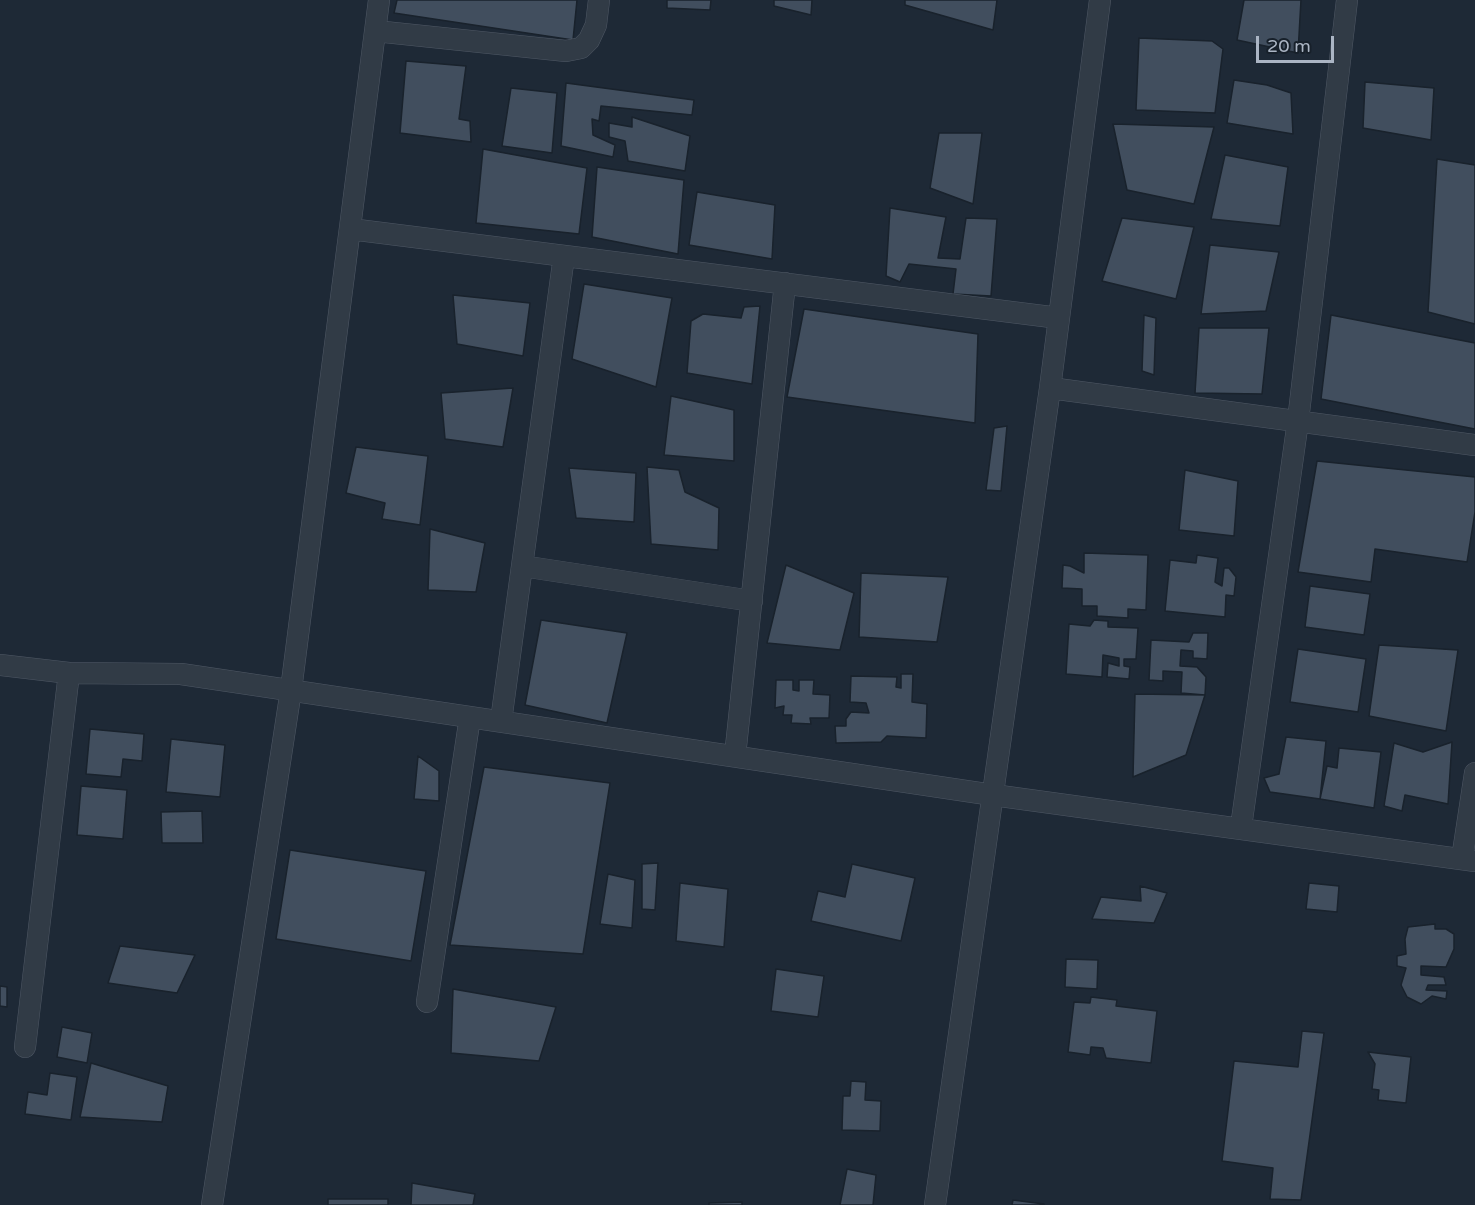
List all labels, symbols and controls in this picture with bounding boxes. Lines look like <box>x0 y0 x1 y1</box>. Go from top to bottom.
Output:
scale bar <box>1259 24 1337 62</box>
text: 20 m <box>1267 35 1311 57</box>

